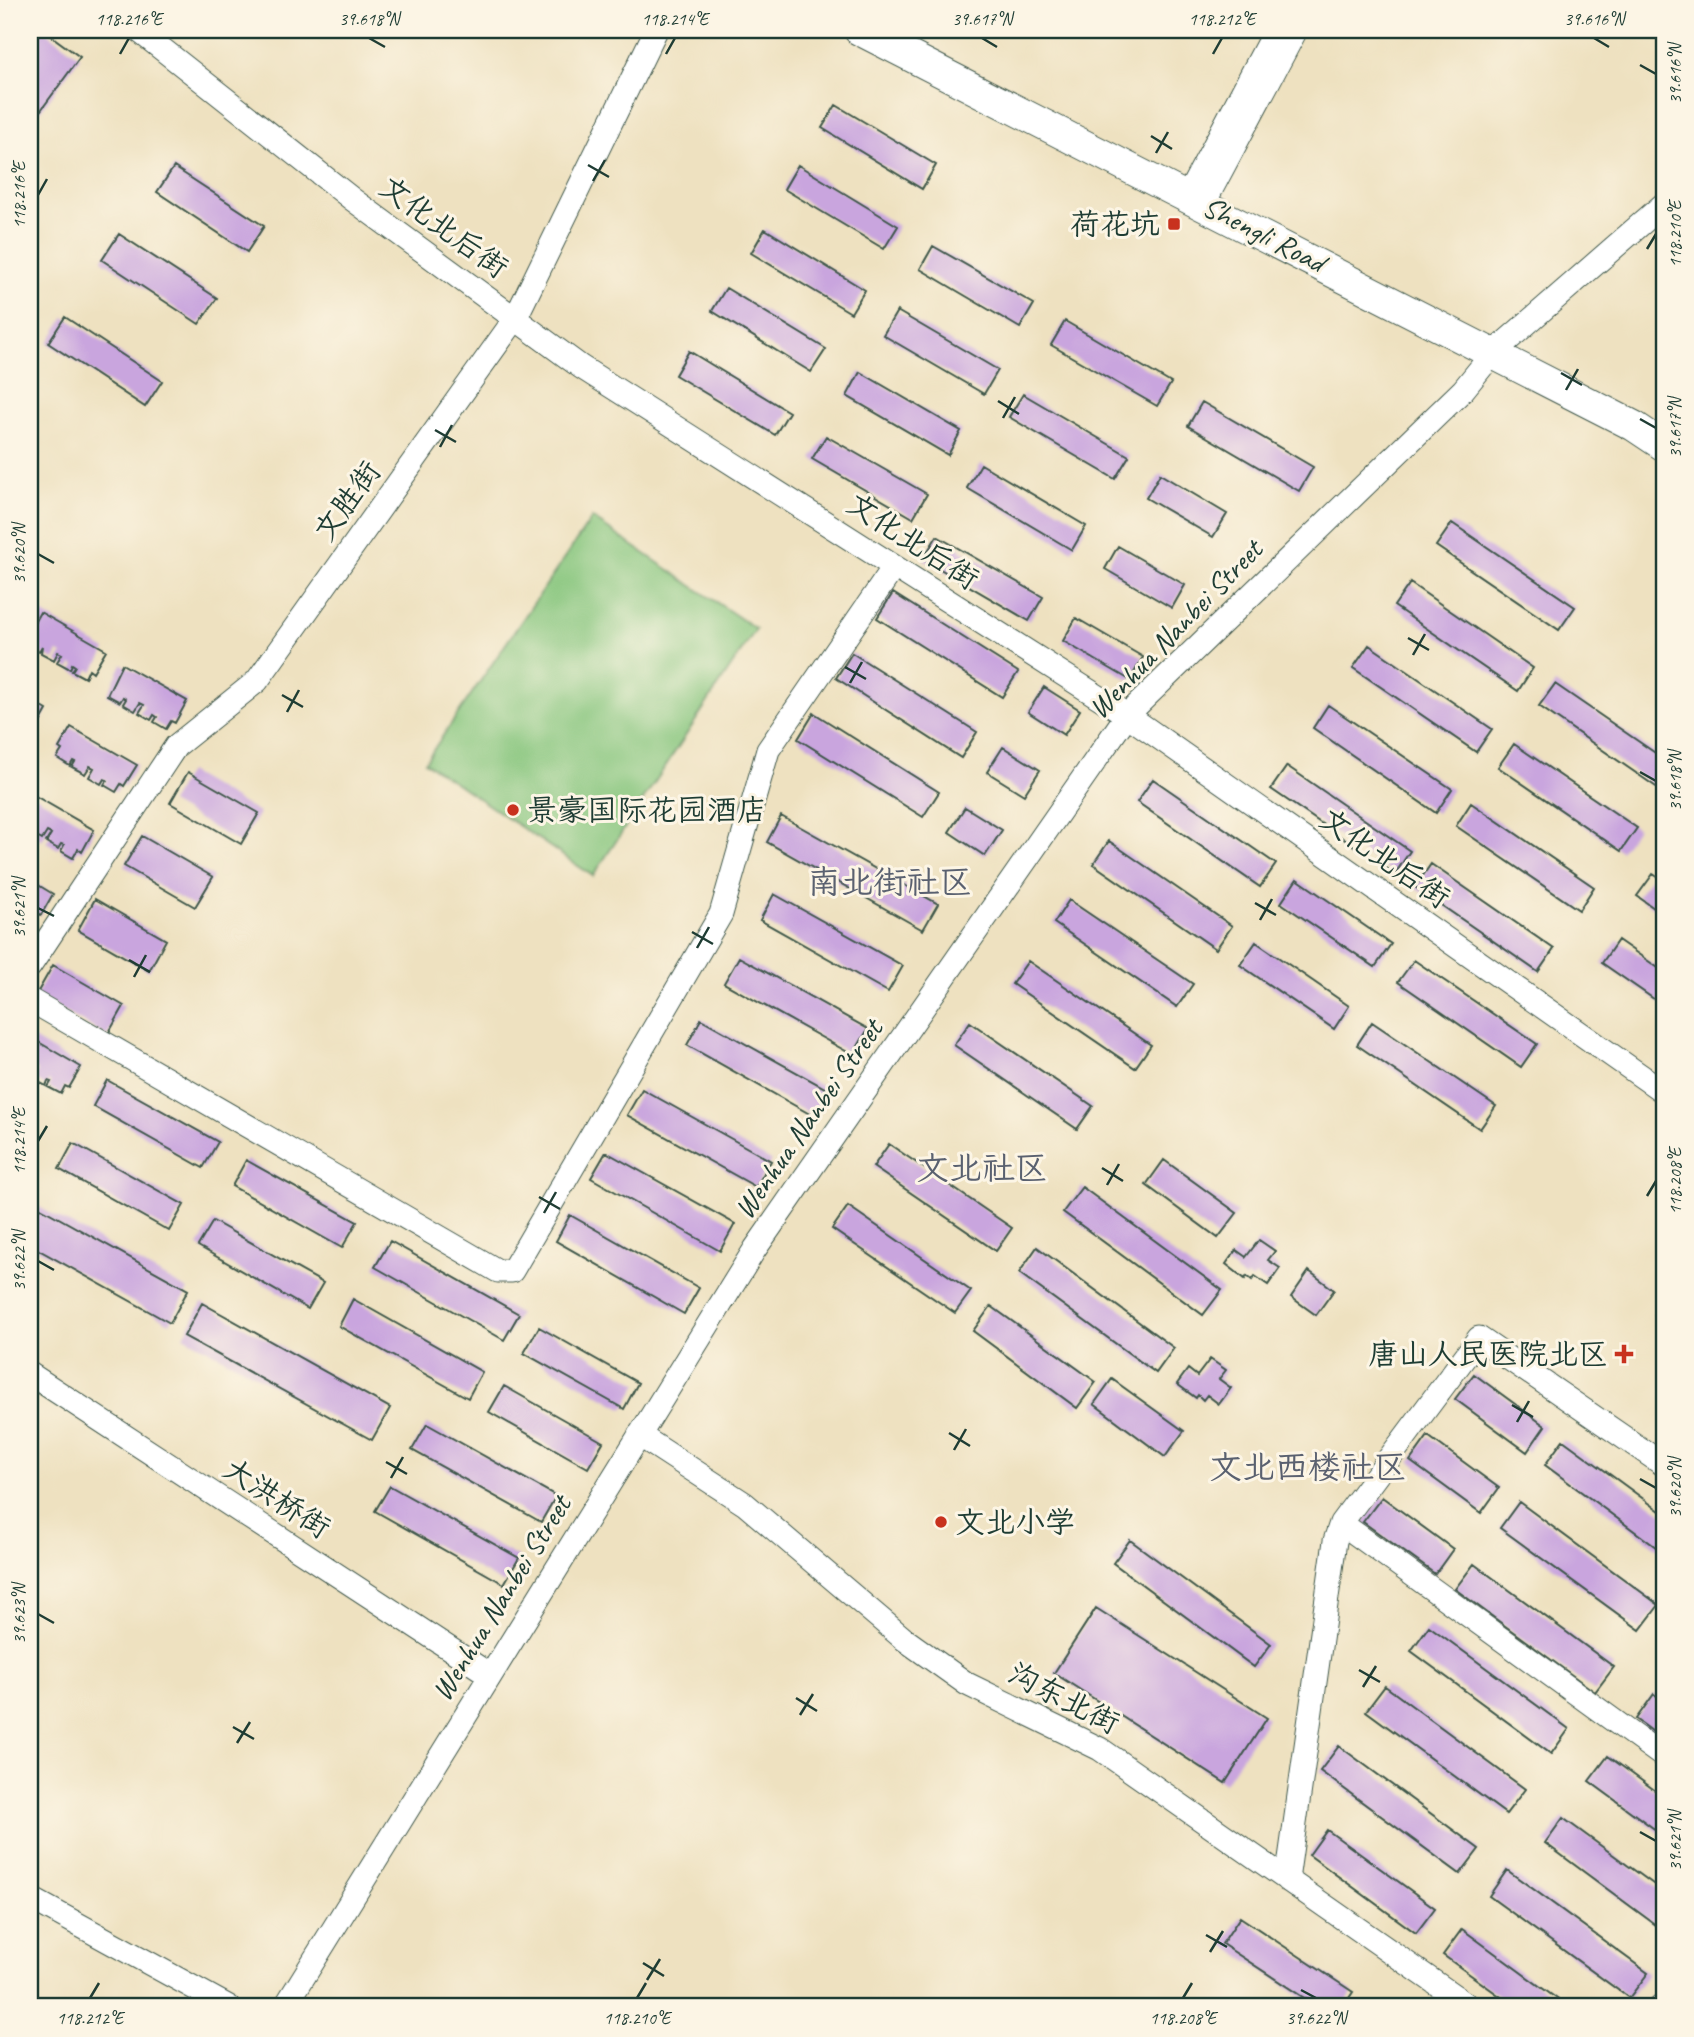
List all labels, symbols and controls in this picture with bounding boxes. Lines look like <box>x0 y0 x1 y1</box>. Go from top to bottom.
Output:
text: 118.216°E <box>96 8 165 30</box>
text: 39.618°N <box>339 8 402 30</box>
text: 118.214°E <box>642 8 711 30</box>
text: 39.617°N <box>952 8 1015 30</box>
text: 118.212°E <box>1189 8 1258 30</box>
text: 39.616°N <box>1564 8 1627 30</box>
text: 39.616°N <box>1664 41 1686 104</box>
text: 118.216°E <box>8 159 30 228</box>
street label: 文化北后街 <box>372 168 516 286</box>
street label: Shengli Road <box>1196 187 1335 283</box>
text: 118.210°E <box>1664 198 1686 267</box>
place label: 荷花坑 <box>1070 205 1160 243</box>
marker: 荷花坑 <box>1166 216 1182 232</box>
text: 39.617°N <box>1664 395 1686 458</box>
street label: 文胜街 <box>305 453 389 549</box>
street label: 文化北后街 <box>840 484 986 598</box>
text: 39.620°N <box>8 521 30 584</box>
street label: Wenhua Nanbei Street <box>1080 529 1272 727</box>
text: 39.618°N <box>1664 748 1686 811</box>
place label: 景豪国际花园酒店 <box>527 791 767 829</box>
street label: 文化北后街 <box>1313 799 1457 917</box>
marker: 景豪国际花园酒店 <box>505 802 521 818</box>
district label: 南北街社区 <box>808 861 973 903</box>
text: 39.621°N <box>8 875 30 938</box>
street label: Wenhua Nanbei Street <box>725 1010 893 1226</box>
text: 118.214°E <box>8 1105 30 1174</box>
text: 118.208°E <box>1664 1145 1686 1214</box>
district label: 文北社区 <box>916 1147 1048 1189</box>
text: 39.622°N <box>8 1228 30 1291</box>
place label: 唐山人民医院北区 <box>1368 1335 1608 1373</box>
marker: 唐山人民医院北区 <box>1614 1344 1634 1364</box>
district label: 文北西楼社区 <box>1209 1446 1407 1488</box>
street label: 大洪桥街 <box>216 1449 338 1547</box>
text: 39.620°N <box>1664 1455 1686 1518</box>
street label: Wenhua Nanbei Street <box>423 1486 581 1707</box>
place label: 文北小学 <box>955 1503 1075 1541</box>
marker: 文北小学 <box>933 1514 949 1530</box>
text: 39.623°N <box>8 1581 30 1644</box>
street label: 沟东北街 <box>1002 1654 1126 1742</box>
text: 39.621°N <box>1664 1808 1686 1871</box>
text: 118.212°E <box>57 2007 126 2029</box>
text: 118.210°E <box>604 2007 673 2029</box>
text: 118.208°E <box>1150 2007 1219 2029</box>
text: 39.622°N <box>1286 2007 1349 2029</box>

